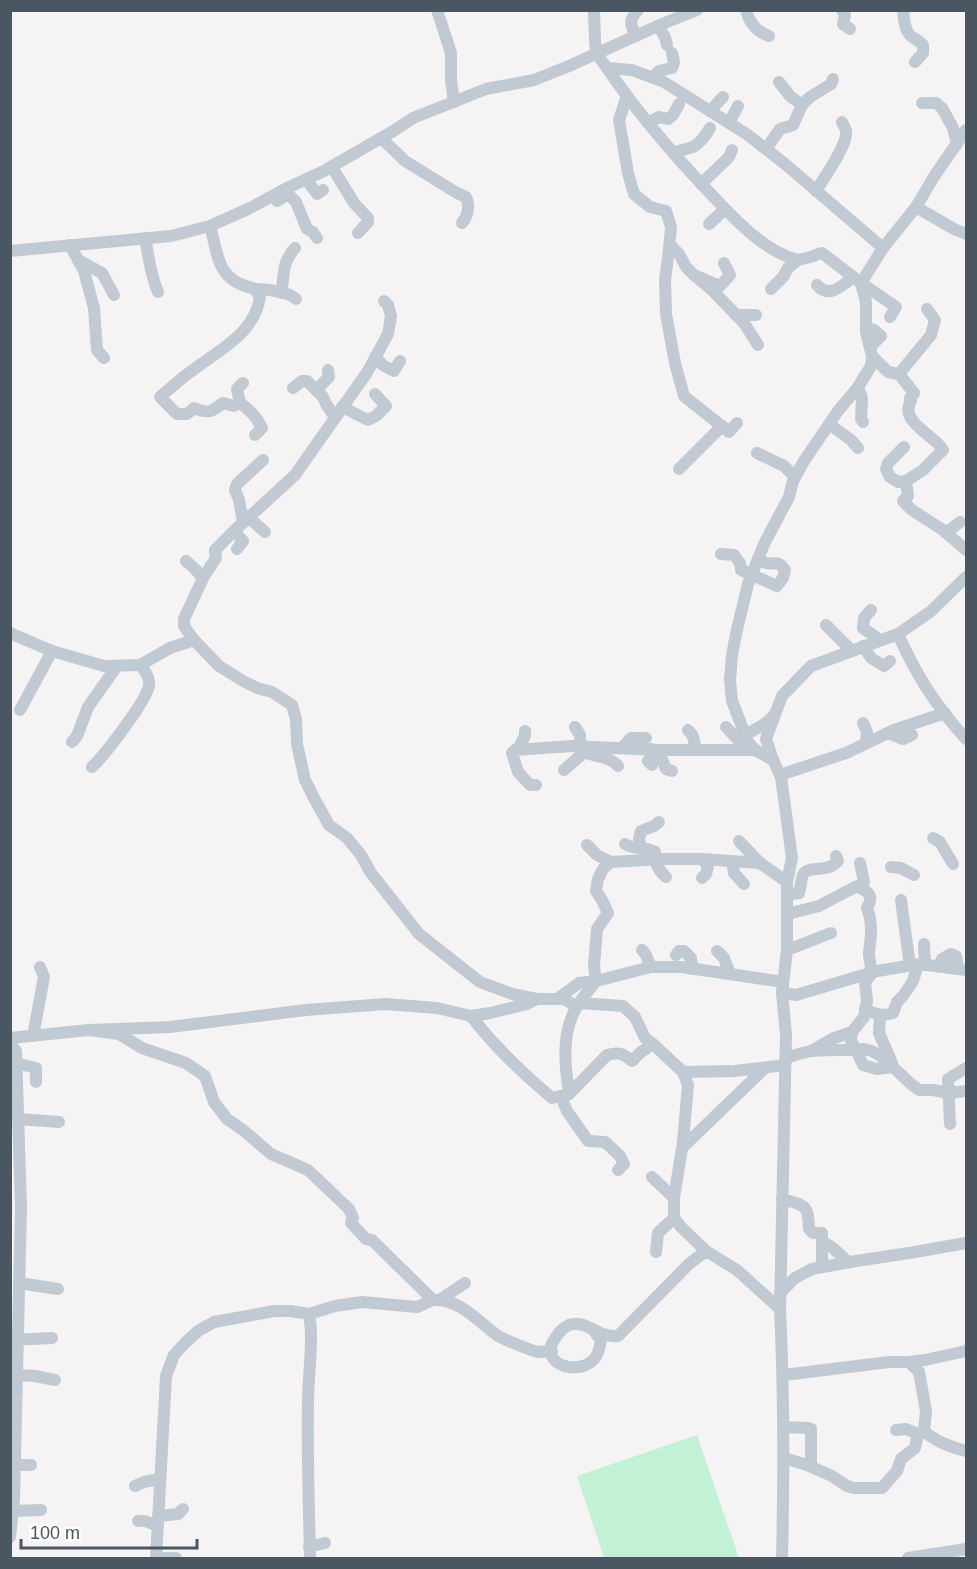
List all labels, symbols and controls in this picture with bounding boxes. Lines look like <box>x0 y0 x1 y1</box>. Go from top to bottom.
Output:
scale bar <box>21 1512 196 1550</box>
text: 100 m <box>30 1523 80 1543</box>

